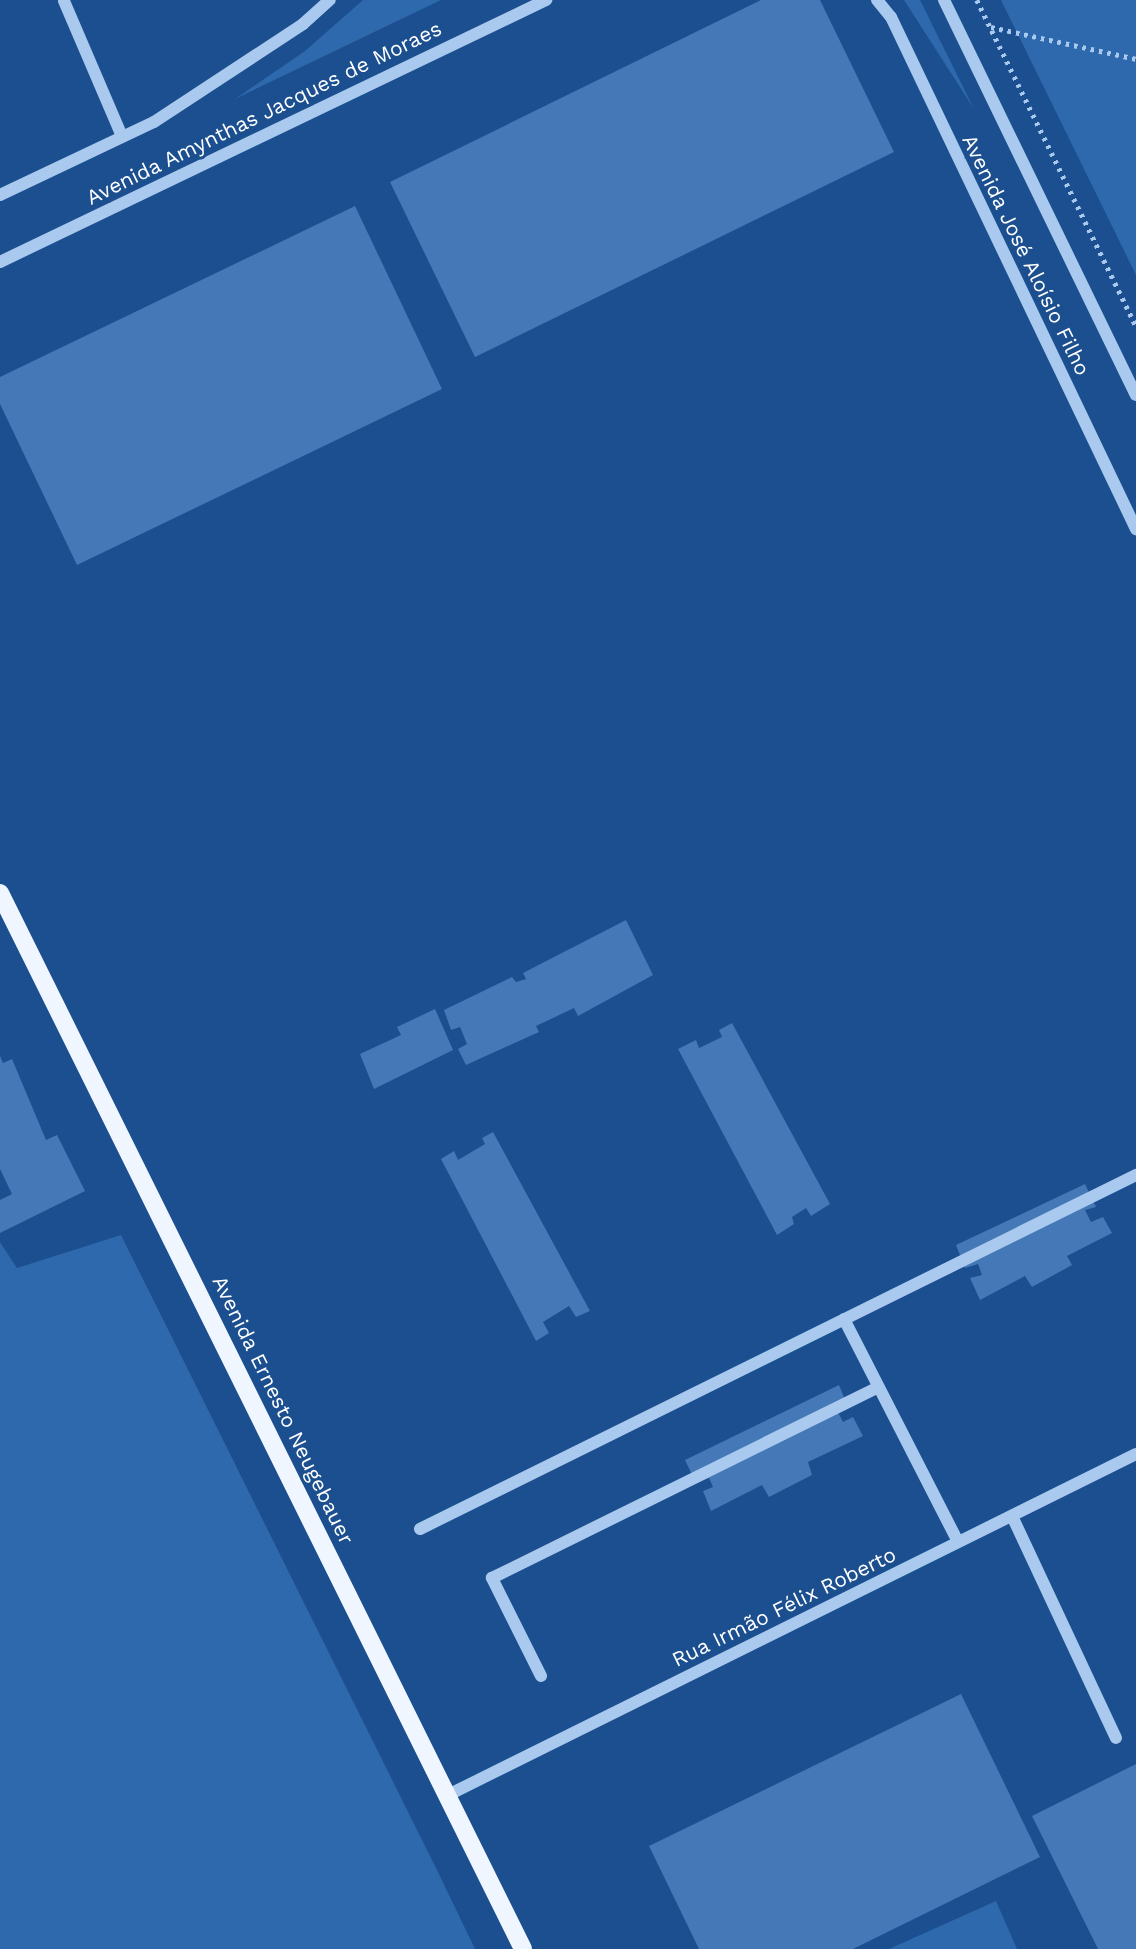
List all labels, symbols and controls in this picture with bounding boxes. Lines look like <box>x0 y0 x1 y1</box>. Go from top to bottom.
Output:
street label: Avenida Amynthas Jacques de Moraes <box>81 15 447 211</box>
street label: Avenida José Aloísio Filho <box>956 129 1096 381</box>
street label: Avenida Ernesto Neugebauer <box>207 1271 359 1549</box>
street label: Rua Irmão Félix Roberto <box>667 1542 901 1672</box>

